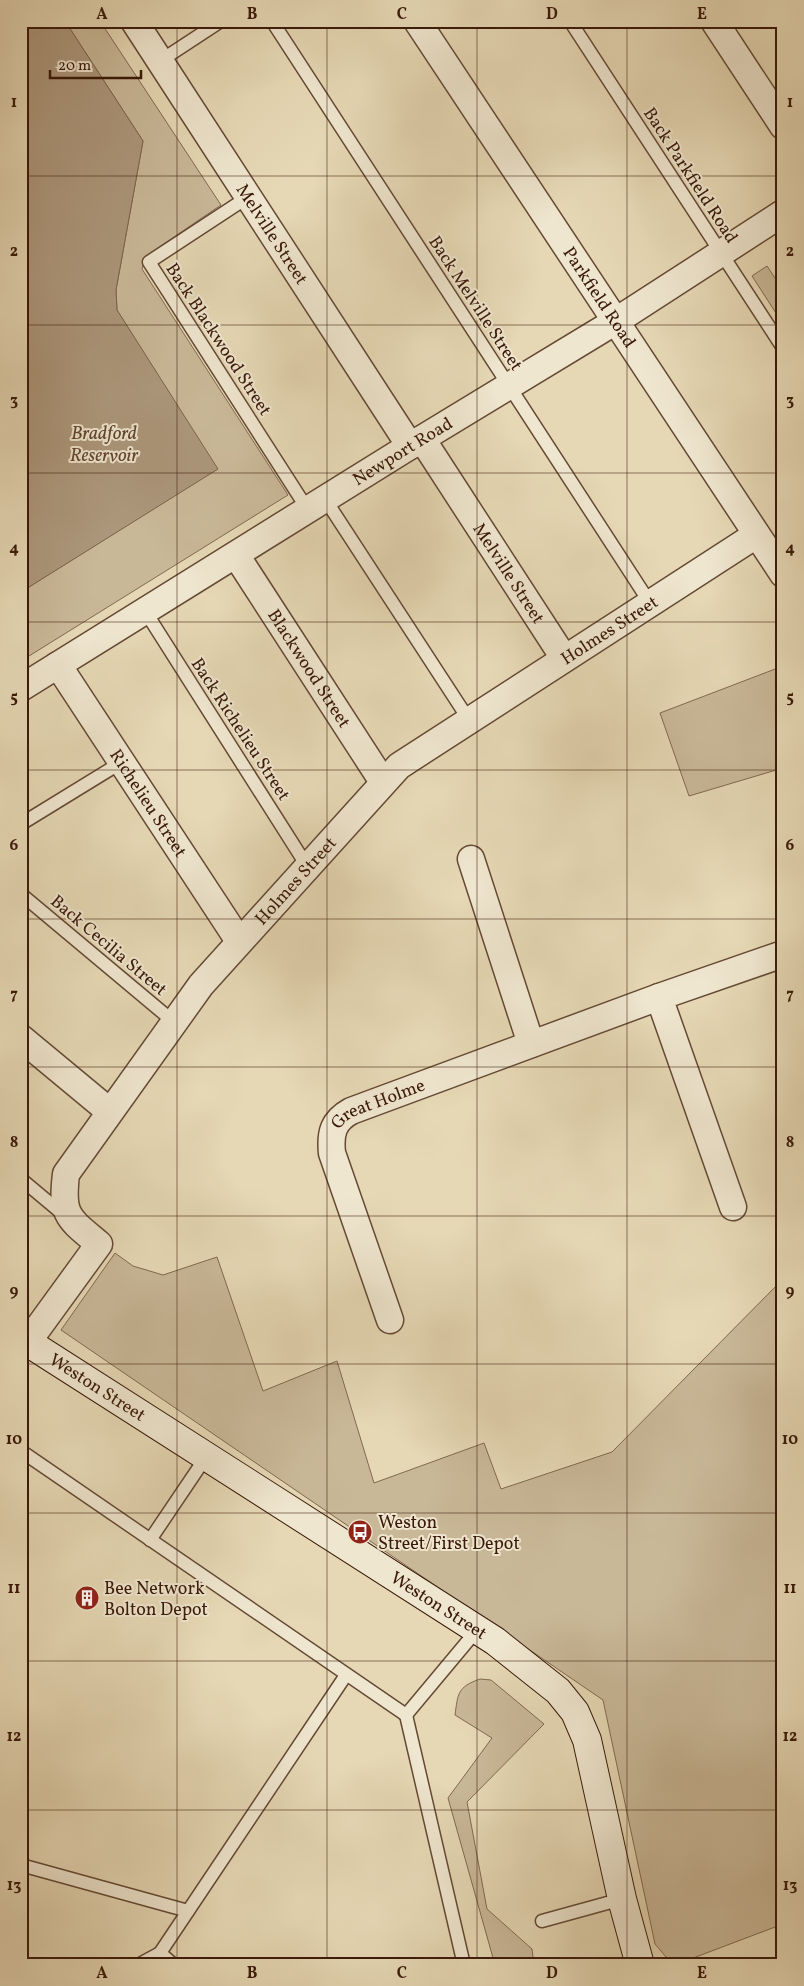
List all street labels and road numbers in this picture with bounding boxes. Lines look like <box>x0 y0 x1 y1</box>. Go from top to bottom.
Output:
street label: Back Parkfield Road <box>636 103 743 249</box>
street label: Melville Street <box>229 180 313 290</box>
street label: Back Melville Street <box>422 231 528 376</box>
street label: Parkfield Road <box>556 242 641 353</box>
street label: Back Blackwood Street <box>159 258 277 421</box>
street label: Newport Road <box>348 412 458 493</box>
street label: Melville Street <box>466 519 550 629</box>
street label: Holmes Street <box>557 590 664 672</box>
street label: Blackwood Street <box>260 605 356 733</box>
street label: Back Richelieu Street <box>184 653 295 806</box>
street label: Richelieu Street <box>103 745 192 863</box>
street label: Holmes Street <box>250 832 343 931</box>
street label: Back Cecilia Street <box>44 890 172 1002</box>
street label: Great Holme <box>326 1074 429 1135</box>
street label: Weston Street <box>44 1348 150 1428</box>
street label: Weston Street <box>385 1566 491 1647</box>

